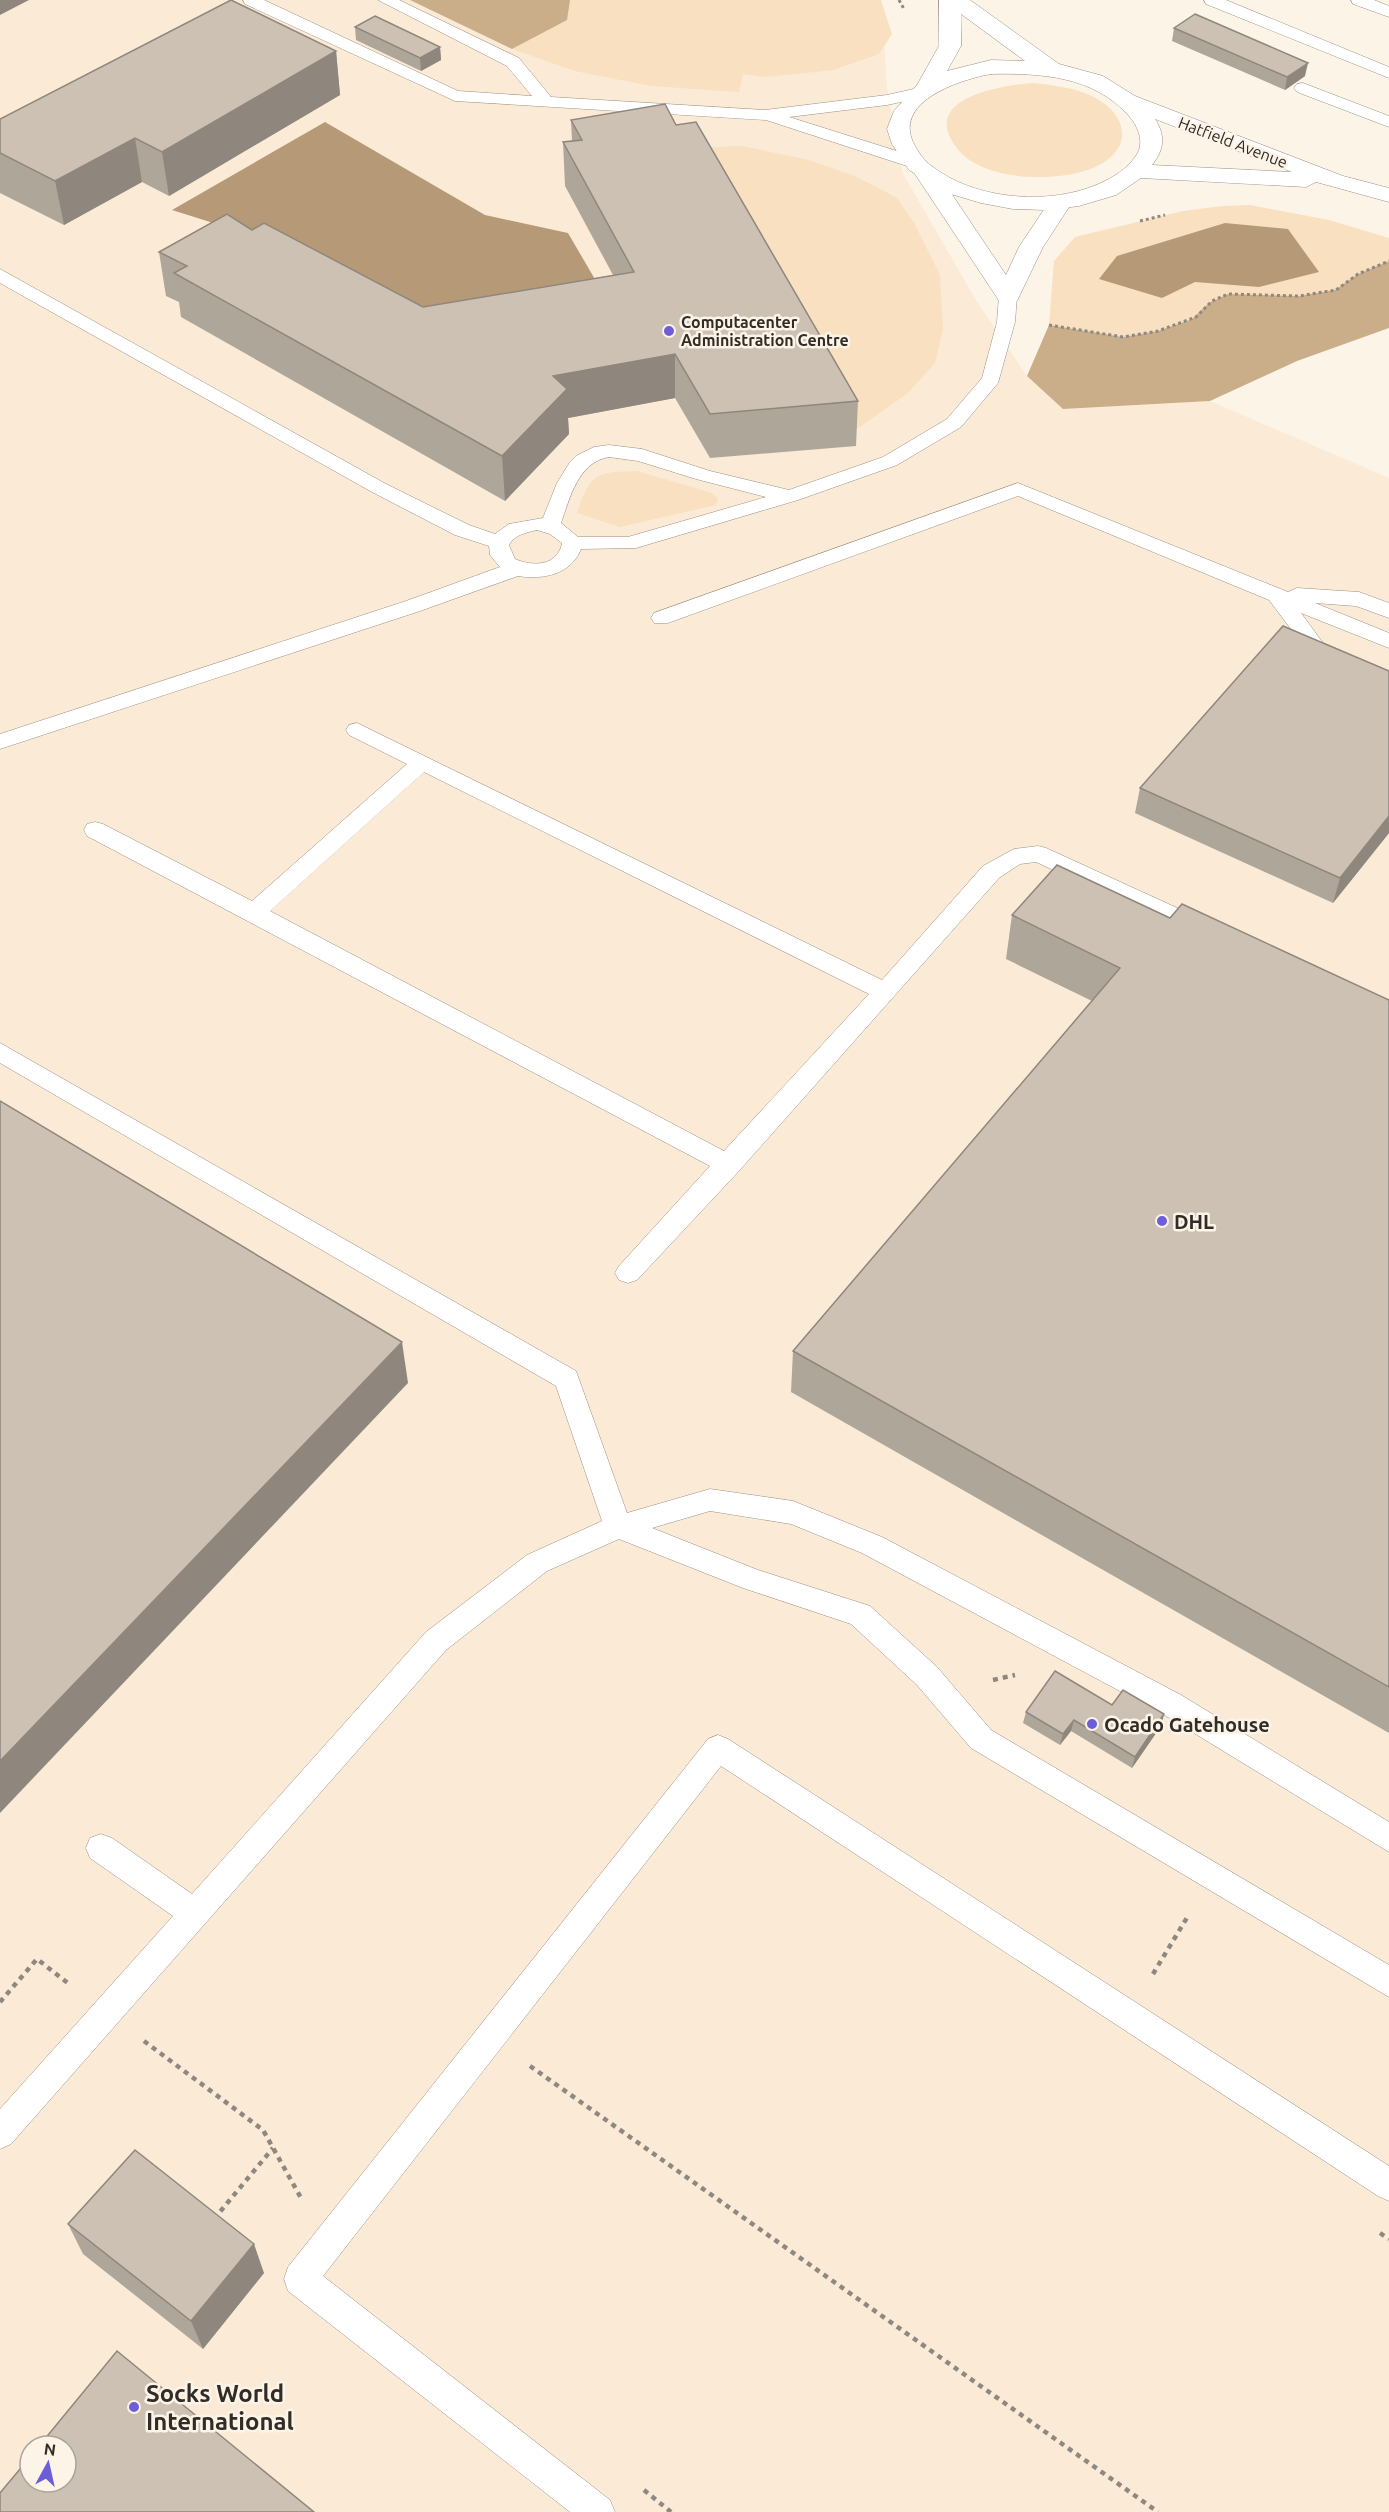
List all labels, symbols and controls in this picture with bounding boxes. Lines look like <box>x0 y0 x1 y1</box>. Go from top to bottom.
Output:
street label: Hatfield Avenue <box>1176 113 1290 171</box>
place label: Computacenter Administration Centre <box>681 313 849 349</box>
marker: Computacenter Administration Centre <box>662 324 676 338</box>
place label: DHL <box>1174 1210 1214 1233</box>
marker: DHL <box>1155 1214 1169 1228</box>
place label: Ocado Gatehouse <box>1104 1713 1270 1736</box>
marker: Ocado Gatehouse <box>1085 1717 1099 1731</box>
place label: Socks World International <box>146 2380 294 2435</box>
marker: Socks World International <box>127 2400 141 2414</box>
north arrow <box>18 2434 78 2494</box>
text: N <box>43 2439 57 2459</box>

